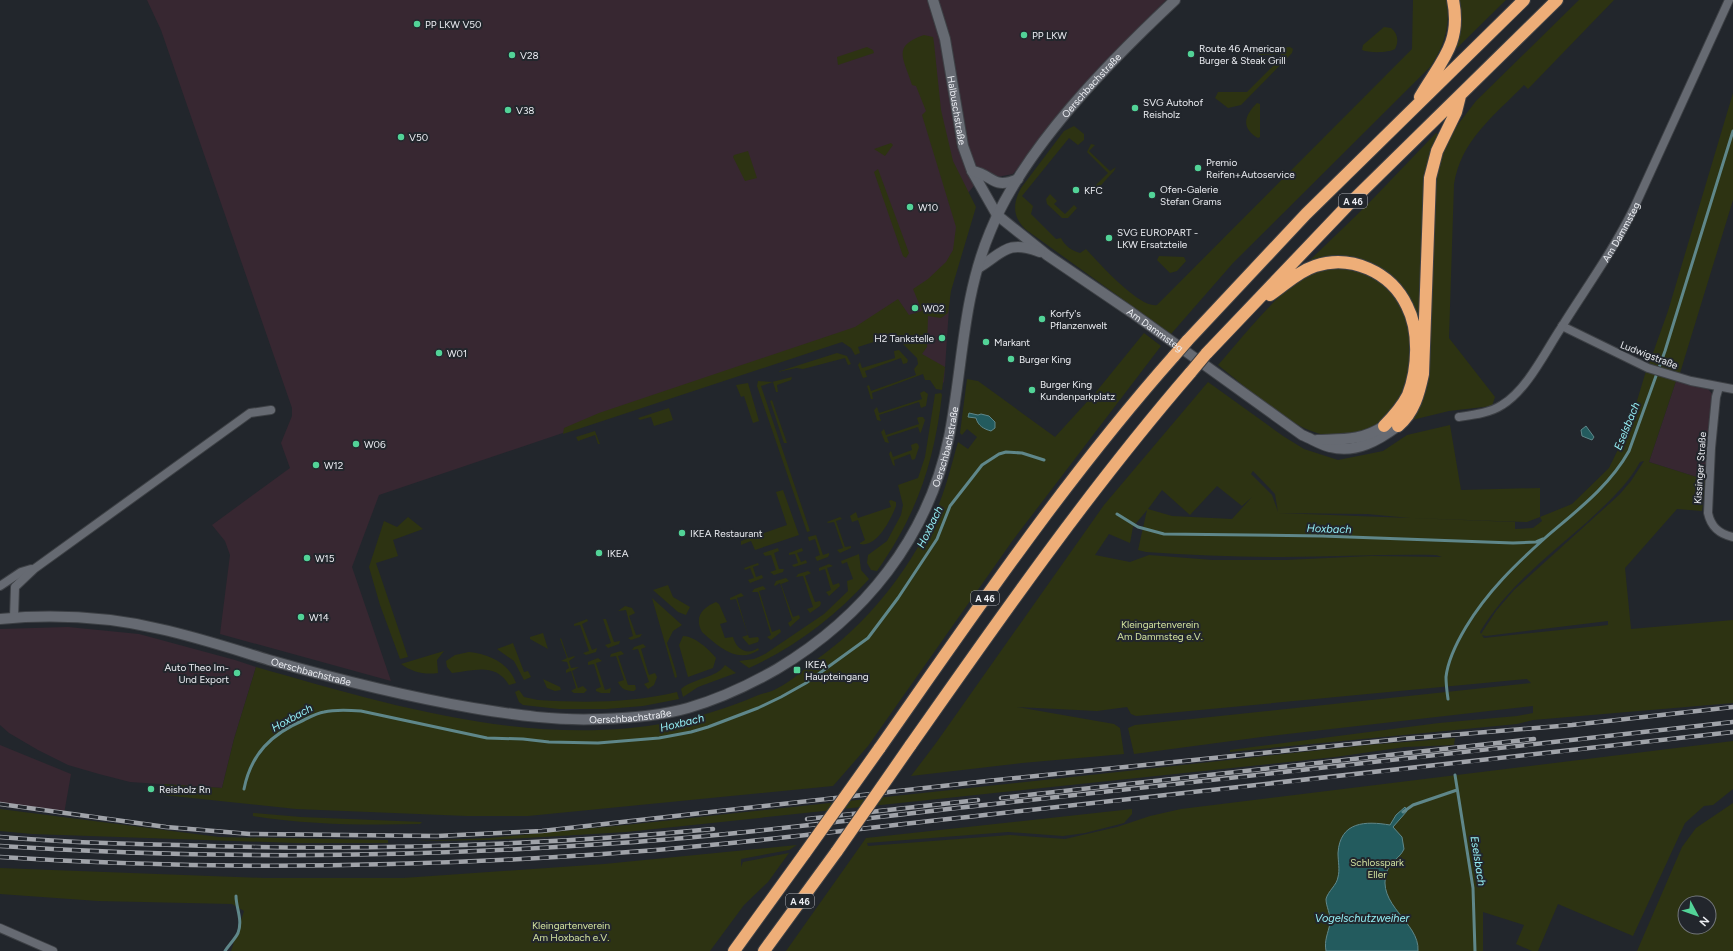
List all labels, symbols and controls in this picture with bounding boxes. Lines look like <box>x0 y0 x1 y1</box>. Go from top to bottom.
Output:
place label: PP LKW V50 <box>425 18 482 31</box>
marker: PP LKW V50 <box>412 19 422 29</box>
place label: PP LKW <box>1032 29 1067 42</box>
marker: PP LKW <box>1019 30 1029 40</box>
place label: Route 46 American Burger & Steak Grill <box>1199 42 1286 67</box>
place label: V28 <box>520 49 539 62</box>
marker: Route 46 American Burger & Steak Grill <box>1186 49 1196 59</box>
marker: V28 <box>507 50 517 60</box>
street label: Oerschbachstraße <box>1059 50 1124 120</box>
street label: Halbuschstraße <box>945 75 969 146</box>
place label: SVG Autohof Reisholz <box>1143 96 1203 121</box>
marker: SVG Autohof Reisholz <box>1130 103 1140 113</box>
place label: V38 <box>516 104 535 117</box>
marker: V38 <box>503 105 513 115</box>
place label: V50 <box>409 131 428 144</box>
marker: V50 <box>396 132 406 142</box>
place label: Premio Reifen+Autoservice <box>1206 156 1295 181</box>
marker: Premio Reifen+Autoservice <box>1193 163 1203 173</box>
place label: Ofen-Galerie Stefan Grams <box>1160 183 1222 208</box>
place label: KFC <box>1084 184 1103 197</box>
marker: KFC <box>1071 185 1081 195</box>
marker: Ofen-Galerie Stefan Grams <box>1147 190 1157 200</box>
road number: A 46 <box>1339 194 1367 208</box>
street label: Am Dammsteg <box>1599 200 1642 264</box>
place label: W10 <box>918 201 938 214</box>
marker: W10 <box>905 202 915 212</box>
place label: SVG EUROPART - LKW Ersatzteile <box>1117 226 1198 251</box>
marker: SVG EUROPART - LKW Ersatzteile <box>1104 233 1114 243</box>
place label: W02 <box>923 302 945 315</box>
marker: W02 <box>910 303 920 313</box>
street label: Am Dammsteg <box>1125 305 1186 354</box>
place label: Korfy's Pflanzenwelt <box>1050 307 1108 332</box>
marker: Korfy's Pflanzenwelt <box>1037 314 1047 324</box>
place label: H2 Tankstelle <box>874 332 935 345</box>
marker: H2 Tankstelle <box>937 333 947 343</box>
place label: Markant <box>994 336 1030 349</box>
marker: Markant <box>981 337 991 347</box>
street label: Ludwigstraße <box>1618 338 1680 372</box>
place label: W01 <box>447 347 467 360</box>
marker: W01 <box>434 348 444 358</box>
place label: Burger King <box>1019 353 1071 366</box>
marker: Burger King <box>1006 354 1016 364</box>
place label: Burger King Kundenparkplatz <box>1040 378 1115 403</box>
marker: Burger King Kundenparkplatz <box>1027 385 1037 395</box>
water label: Eselsbach <box>1612 400 1642 452</box>
street label: Oerschbachstraße <box>929 405 961 489</box>
street label: Kissinger Straße <box>1691 431 1709 505</box>
place label: W06 <box>364 438 386 451</box>
marker: W06 <box>351 439 361 449</box>
place label: W12 <box>324 459 343 472</box>
marker: W12 <box>311 460 321 470</box>
water label: Hoxbach <box>914 504 946 550</box>
water label: Hoxbach <box>1306 522 1352 536</box>
place label: IKEA Restaurant <box>690 527 763 540</box>
marker: IKEA Restaurant <box>677 528 687 538</box>
place label: IKEA <box>607 547 629 560</box>
marker: IKEA <box>594 548 604 558</box>
place label: W15 <box>315 552 335 565</box>
marker: W15 <box>302 553 312 563</box>
road number: A 46 <box>971 591 999 605</box>
place label: W14 <box>309 611 329 624</box>
marker: W14 <box>296 612 306 622</box>
park label: Kleingartenverein Am Dammsteg e.V. <box>1117 618 1203 643</box>
street label: Oerschbachstraße <box>270 654 353 688</box>
place label: IKEA Haupteingang <box>805 658 869 683</box>
place label: Auto Theo Im- Und Export <box>164 661 229 686</box>
marker: IKEA Haupteingang <box>792 665 802 675</box>
marker: Auto Theo Im- Und Export <box>232 668 242 678</box>
water label: Hoxbach <box>269 701 315 735</box>
street label: Oerschbachstraße <box>589 706 673 726</box>
water label: Hoxbach <box>659 711 705 735</box>
place label: Reisholz Rn <box>159 783 211 796</box>
marker: Reisholz Rn <box>146 784 156 794</box>
water label: Eselsbach <box>1468 835 1488 887</box>
park label: Schlosspark Eller <box>1350 856 1404 881</box>
road number: A 46 <box>786 894 814 908</box>
north arrow <box>1677 895 1717 935</box>
water label: Vogelschutzweiher <box>1315 912 1411 925</box>
text: N <box>1696 914 1712 929</box>
park label: Kleingartenverein Am Hoxbach e.V. <box>532 919 610 944</box>

